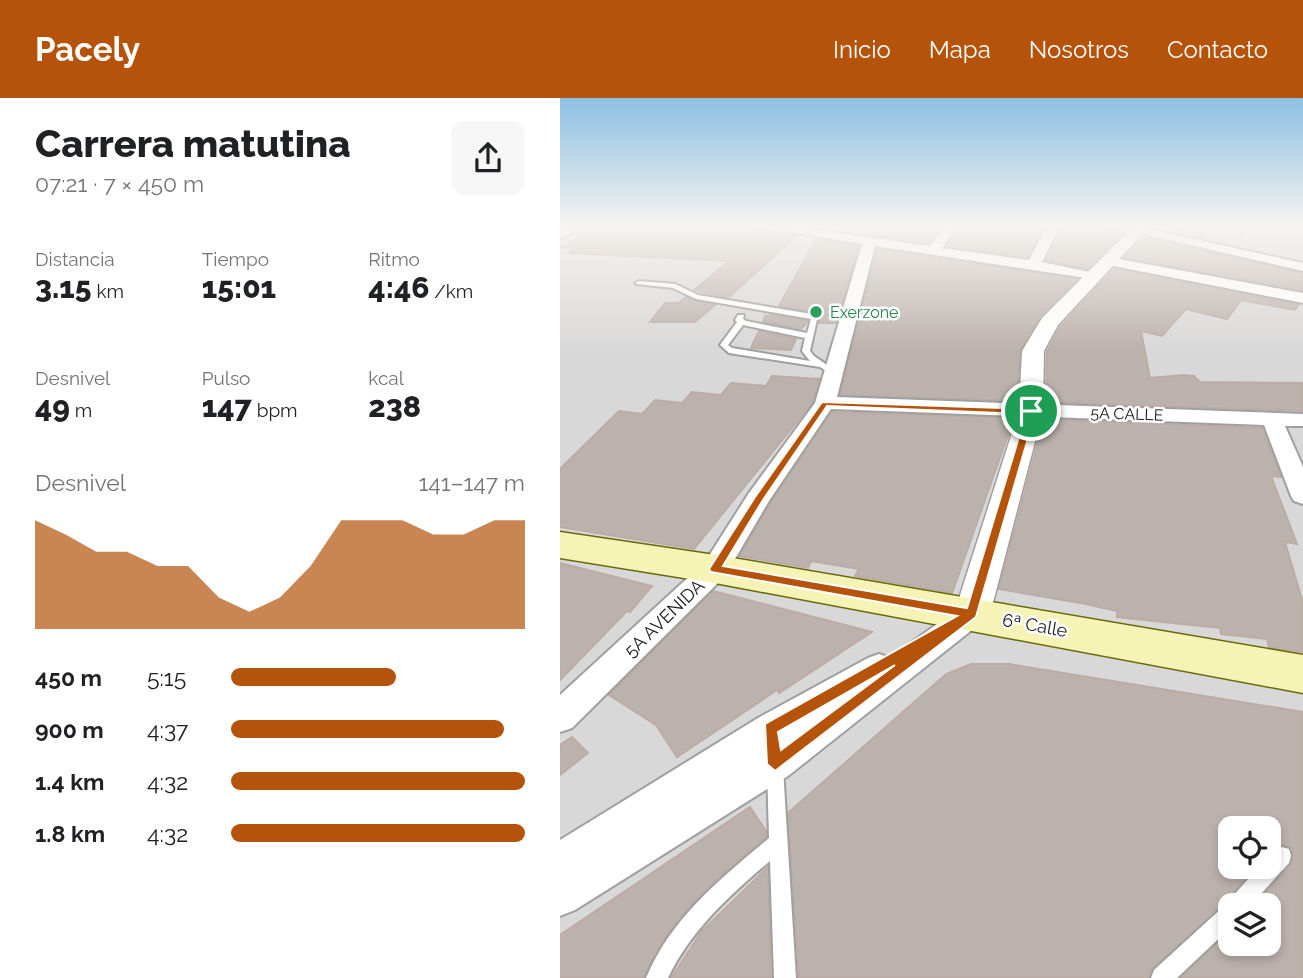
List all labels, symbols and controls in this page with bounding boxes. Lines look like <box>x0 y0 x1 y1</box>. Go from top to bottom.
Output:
text: Pacely <box>35 30 140 69</box>
text: Inicio <box>833 35 891 64</box>
text: Mapa <box>929 35 991 64</box>
text: Nosotros <box>1029 35 1129 64</box>
text: Contacto <box>1167 35 1268 64</box>
text: Carrera matutina <box>35 121 350 166</box>
button: share <box>451 121 525 195</box>
text: 07:21 · 7 × 450 m <box>35 170 204 197</box>
text: Distancia <box>35 248 115 270</box>
text: Tiempo <box>202 248 269 270</box>
text: Ritmo <box>368 248 420 270</box>
text: 3.15 <box>35 270 92 305</box>
text: 15:01 <box>202 270 276 305</box>
text: 4:46 <box>368 270 429 305</box>
text: km <box>92 280 124 302</box>
text: /km <box>429 280 473 302</box>
place label: Exerzone <box>830 303 898 322</box>
marker: Exerzone <box>808 304 824 320</box>
text: Desnivel <box>35 367 110 389</box>
text: Pulso <box>202 367 250 389</box>
text: kcal <box>368 367 404 389</box>
pin <box>1001 381 1061 441</box>
text: 49 <box>35 389 70 424</box>
text: 147 <box>202 389 252 424</box>
text: 238 <box>368 389 421 424</box>
icon: arrive <box>1012 392 1050 430</box>
text: m <box>70 399 92 421</box>
text: bpm <box>252 399 298 421</box>
street label: 5A CALLE <box>1090 403 1164 425</box>
text: Desnivel <box>35 469 126 496</box>
text: 141–147 m <box>418 469 525 496</box>
street label: 5A AVENIDA <box>620 575 708 661</box>
street label: 6ª Calle <box>1001 609 1070 641</box>
text: 450 m <box>35 664 102 691</box>
text: 5:15 <box>147 664 186 691</box>
text: 900 m <box>35 716 104 743</box>
text: 4:37 <box>147 716 188 743</box>
text: 1.4 km <box>35 768 104 795</box>
text: 4:32 <box>147 768 188 795</box>
map controls <box>1218 816 1281 956</box>
button: locate <box>1218 816 1281 879</box>
text: 1.8 km <box>35 820 105 847</box>
text: 4:32 <box>147 820 188 847</box>
button: layers <box>1218 893 1281 956</box>

